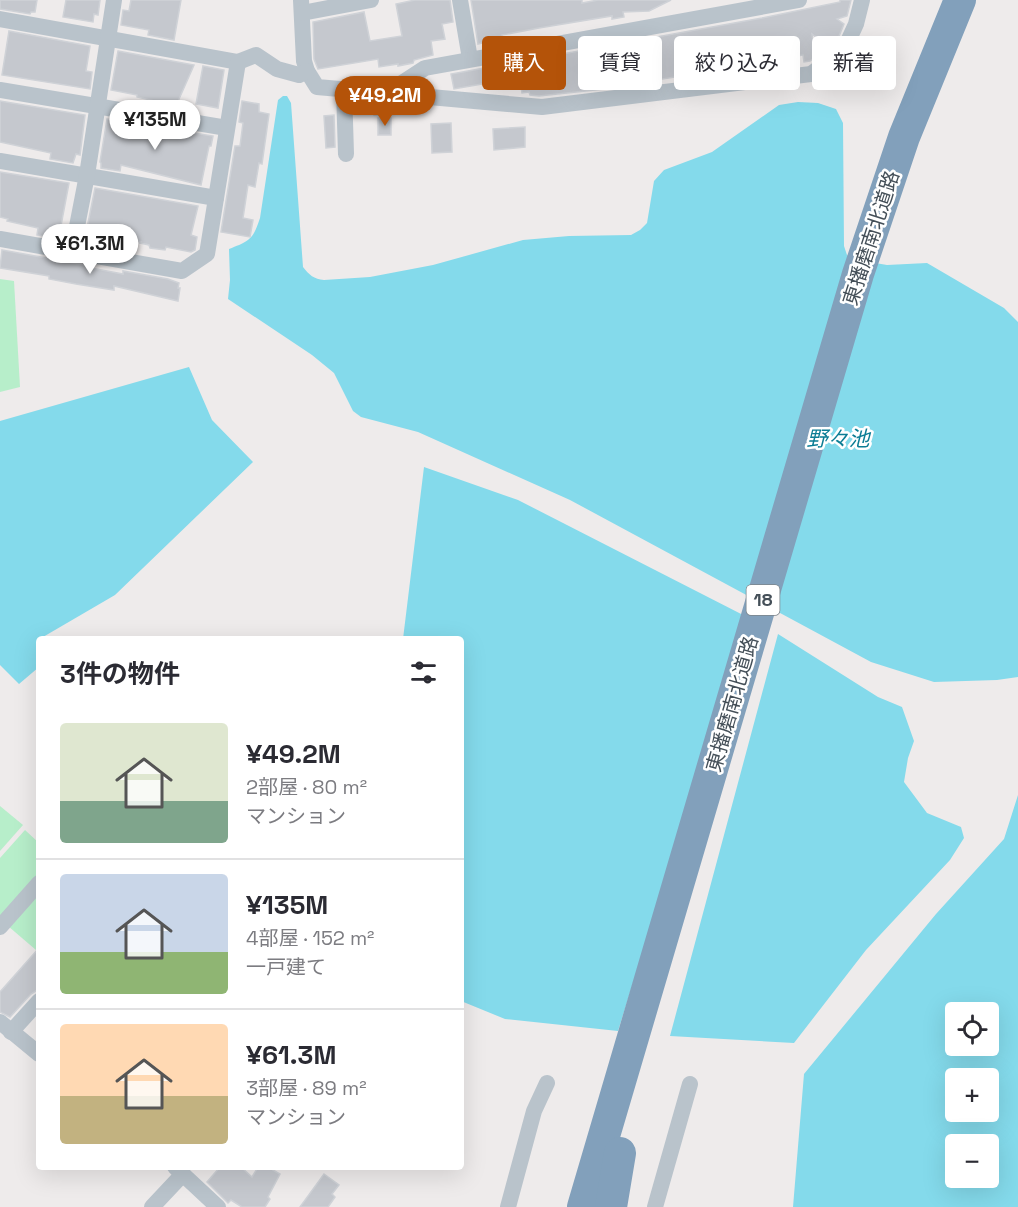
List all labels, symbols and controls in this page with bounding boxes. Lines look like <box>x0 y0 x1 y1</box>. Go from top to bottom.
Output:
chip: 購入 <box>482 36 566 90</box>
chip: 賃貸 <box>578 36 662 90</box>
chip: 絞り込み <box>674 36 800 90</box>
chip: 新着 <box>812 36 896 90</box>
pin: ¥49.2M <box>336 76 434 127</box>
text: ¥49.2M <box>349 82 421 108</box>
pin: ¥135M <box>113 100 197 151</box>
text: ¥135M <box>123 106 187 132</box>
street label: 東播磨南北道路 <box>837 167 905 309</box>
pin: ¥61.3M <box>41 224 139 275</box>
text: ¥61.3M <box>55 230 125 256</box>
water label: 野々池 <box>807 425 871 452</box>
road number: 18 <box>746 585 780 615</box>
street label: 東播磨南北道路 <box>700 633 764 775</box>
icon: filters <box>407 656 440 689</box>
text: 3件の物件 <box>60 657 180 691</box>
text: ¥49.2M <box>246 737 341 771</box>
icon: home <box>108 747 180 819</box>
text: 2部屋 · 80 m² <box>246 774 367 800</box>
text: マンション <box>246 803 346 829</box>
text: ¥135M <box>246 888 328 922</box>
icon: home <box>108 898 180 970</box>
text: 4部屋 · 152 m² <box>246 925 374 951</box>
text: 一戸建て <box>246 954 326 980</box>
map controls <box>945 1002 999 1188</box>
button: locate <box>945 1002 999 1056</box>
text: ¥61.3M <box>246 1038 336 1072</box>
icon: home <box>108 1048 180 1120</box>
button: + <box>945 1068 999 1122</box>
text: 3部屋 · 89 m² <box>246 1075 366 1101</box>
text: マンション <box>246 1104 346 1130</box>
button: − <box>945 1134 999 1188</box>

